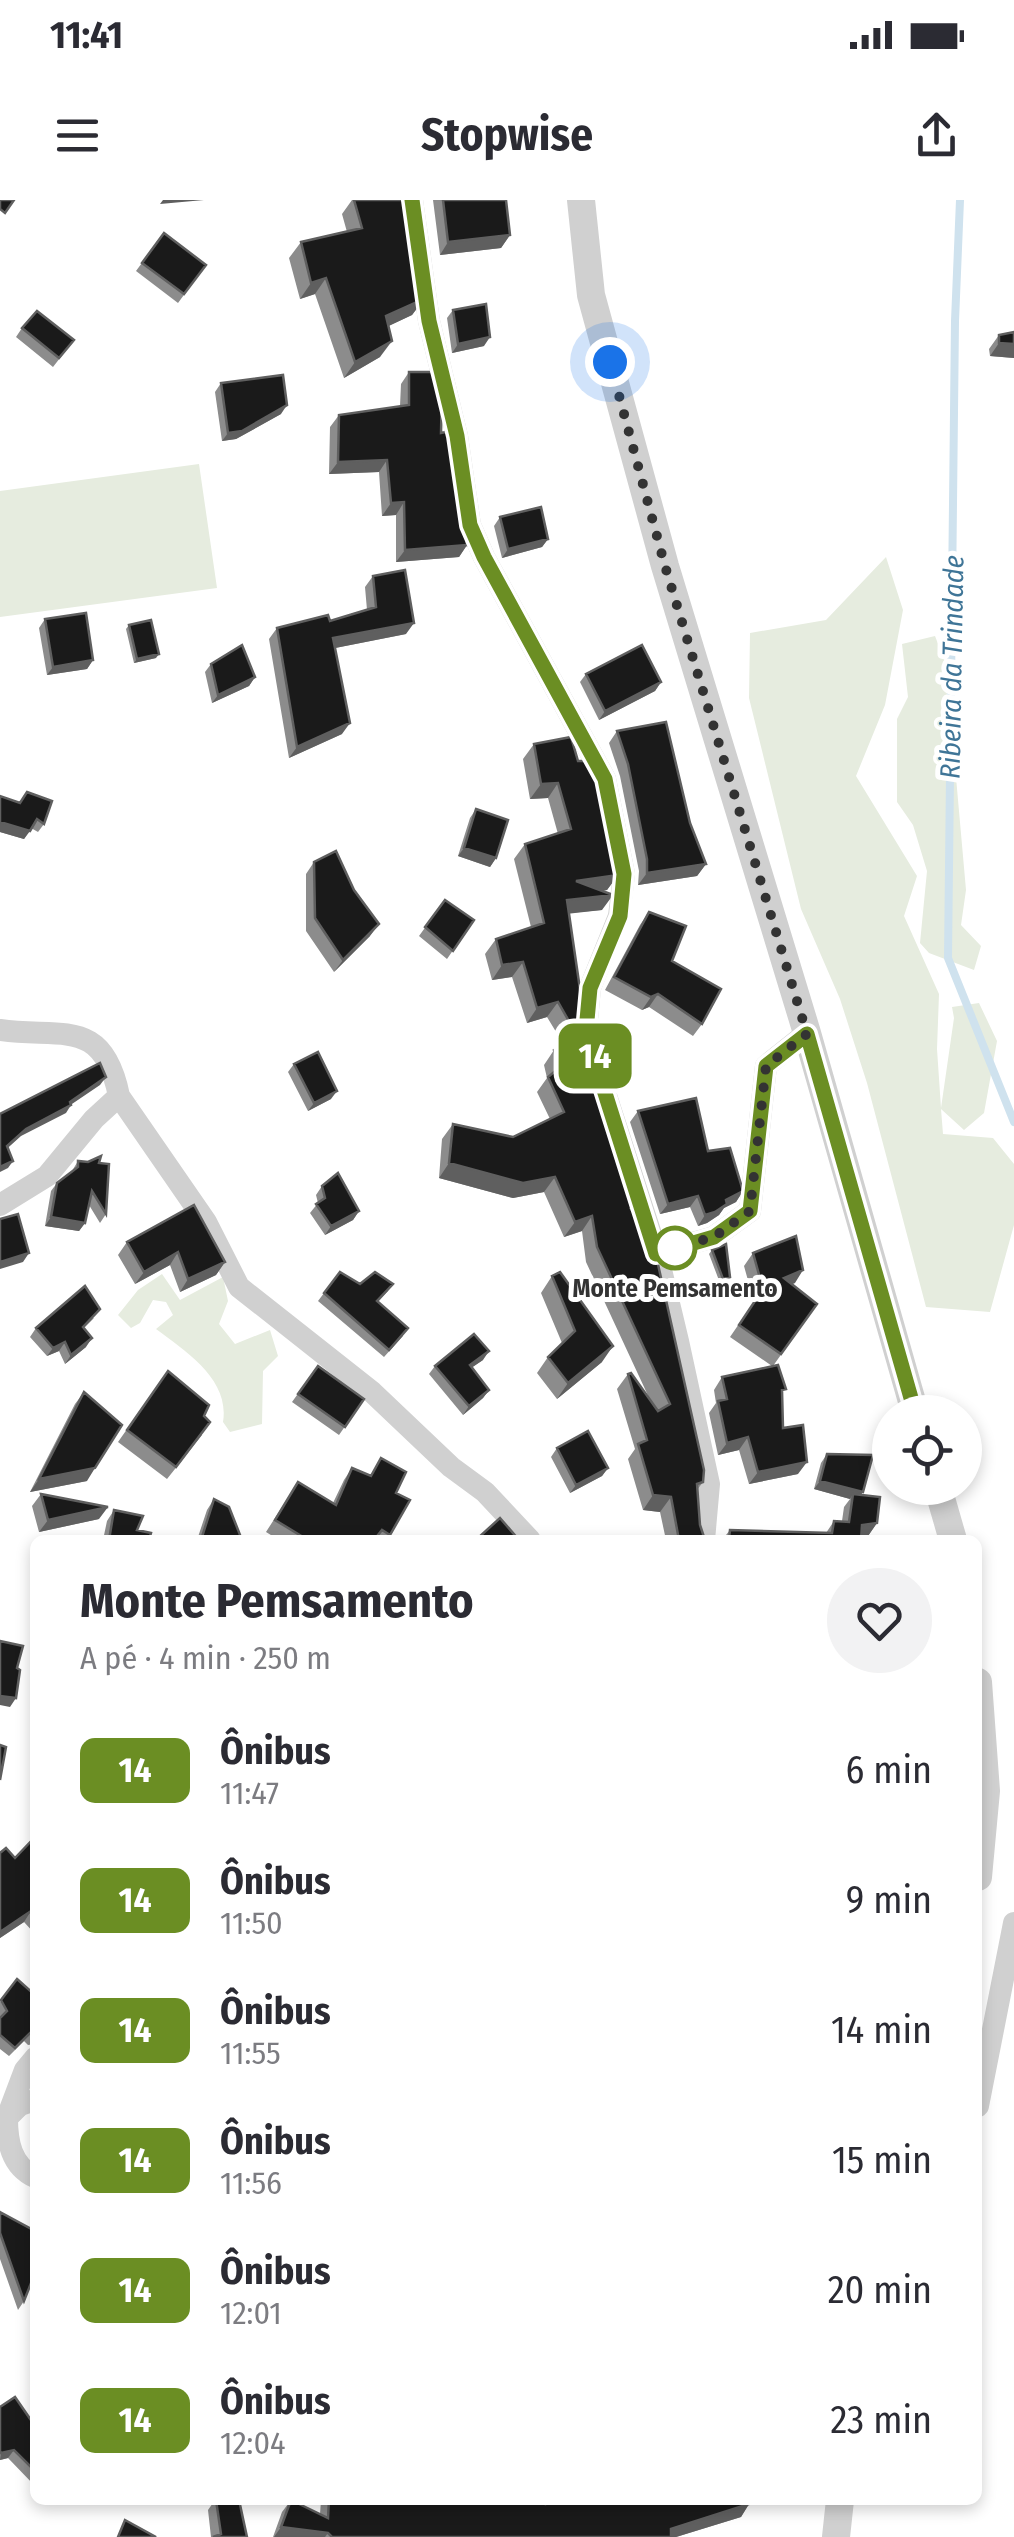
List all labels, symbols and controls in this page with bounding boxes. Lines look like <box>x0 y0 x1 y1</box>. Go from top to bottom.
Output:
text: 11:41 <box>50 12 123 58</box>
icon: menu <box>50 108 105 163</box>
text: Stopwise <box>421 108 593 162</box>
icon: share <box>909 108 964 163</box>
your location <box>585 337 635 387</box>
water label: Ribeira da Trindade <box>934 555 970 779</box>
line badge: 14 <box>550 1024 640 1088</box>
text: 14 <box>579 1035 611 1077</box>
marker: Monte Pemsamento <box>654 1227 696 1269</box>
place label: Monte Pemsamento <box>572 1274 778 1304</box>
map controls <box>872 1395 982 1505</box>
button: locate <box>872 1395 982 1505</box>
button: heart <box>827 1568 932 1673</box>
text: Monte Pemsamento <box>80 1572 474 1630</box>
text: A pé · 4 min · 250 m <box>80 1639 331 1677</box>
text: Ônibus <box>220 1728 331 1774</box>
text: 6 min <box>845 1747 932 1793</box>
text: 14 <box>119 1749 151 1791</box>
text: 11:47 <box>220 1774 279 1812</box>
text: Ônibus <box>220 1858 331 1904</box>
text: 9 min <box>846 1877 932 1923</box>
text: 14 <box>119 1879 151 1921</box>
text: 11:50 <box>220 1904 283 1942</box>
text: Ônibus <box>220 1988 331 2034</box>
text: 14 min <box>831 2007 932 2053</box>
text: 14 <box>119 2009 151 2051</box>
text: 11:55 <box>220 2034 281 2072</box>
text: Ônibus <box>220 2118 331 2164</box>
text: 15 min <box>832 2137 932 2183</box>
text: 14 <box>119 2139 151 2181</box>
text: 11:56 <box>220 2164 282 2202</box>
text: Ônibus <box>220 2248 331 2294</box>
text: 20 min <box>828 2267 932 2313</box>
text: 14 <box>119 2269 151 2311</box>
text: 12:01 <box>220 2294 282 2332</box>
text: Ônibus <box>220 2378 331 2424</box>
text: 23 min <box>830 2397 932 2443</box>
text: 14 <box>119 2399 151 2441</box>
text: 12:04 <box>220 2424 286 2462</box>

